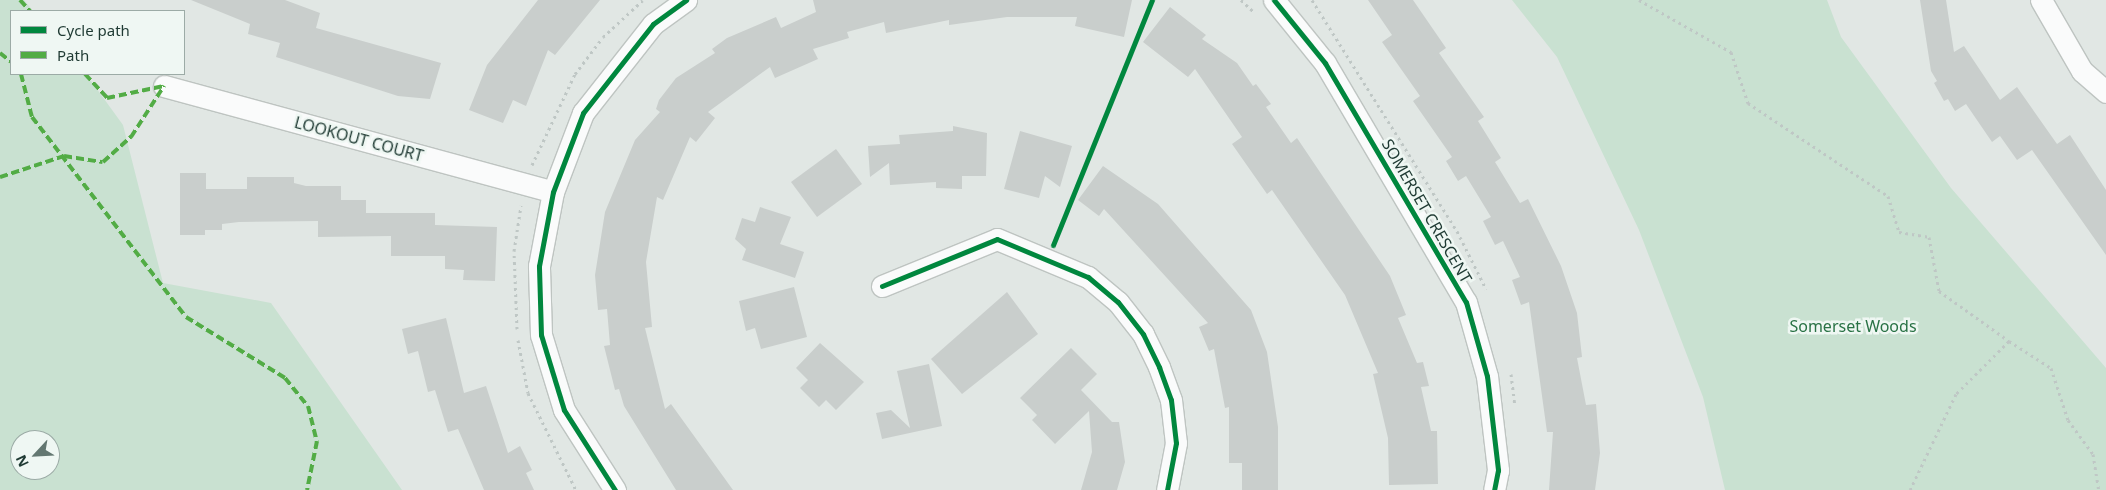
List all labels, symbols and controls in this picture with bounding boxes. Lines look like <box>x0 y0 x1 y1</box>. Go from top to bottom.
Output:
legend <box>10 10 185 75</box>
text: Cycle path <box>57 20 130 40</box>
text: Path <box>57 45 89 65</box>
street label: LOOKOUT COURT <box>292 113 426 165</box>
street label: SOMERSET CRESCENT <box>1378 136 1476 286</box>
park label: Somerset Woods <box>1789 316 1917 336</box>
north arrow <box>10 430 60 480</box>
text: N <box>11 452 33 470</box>

